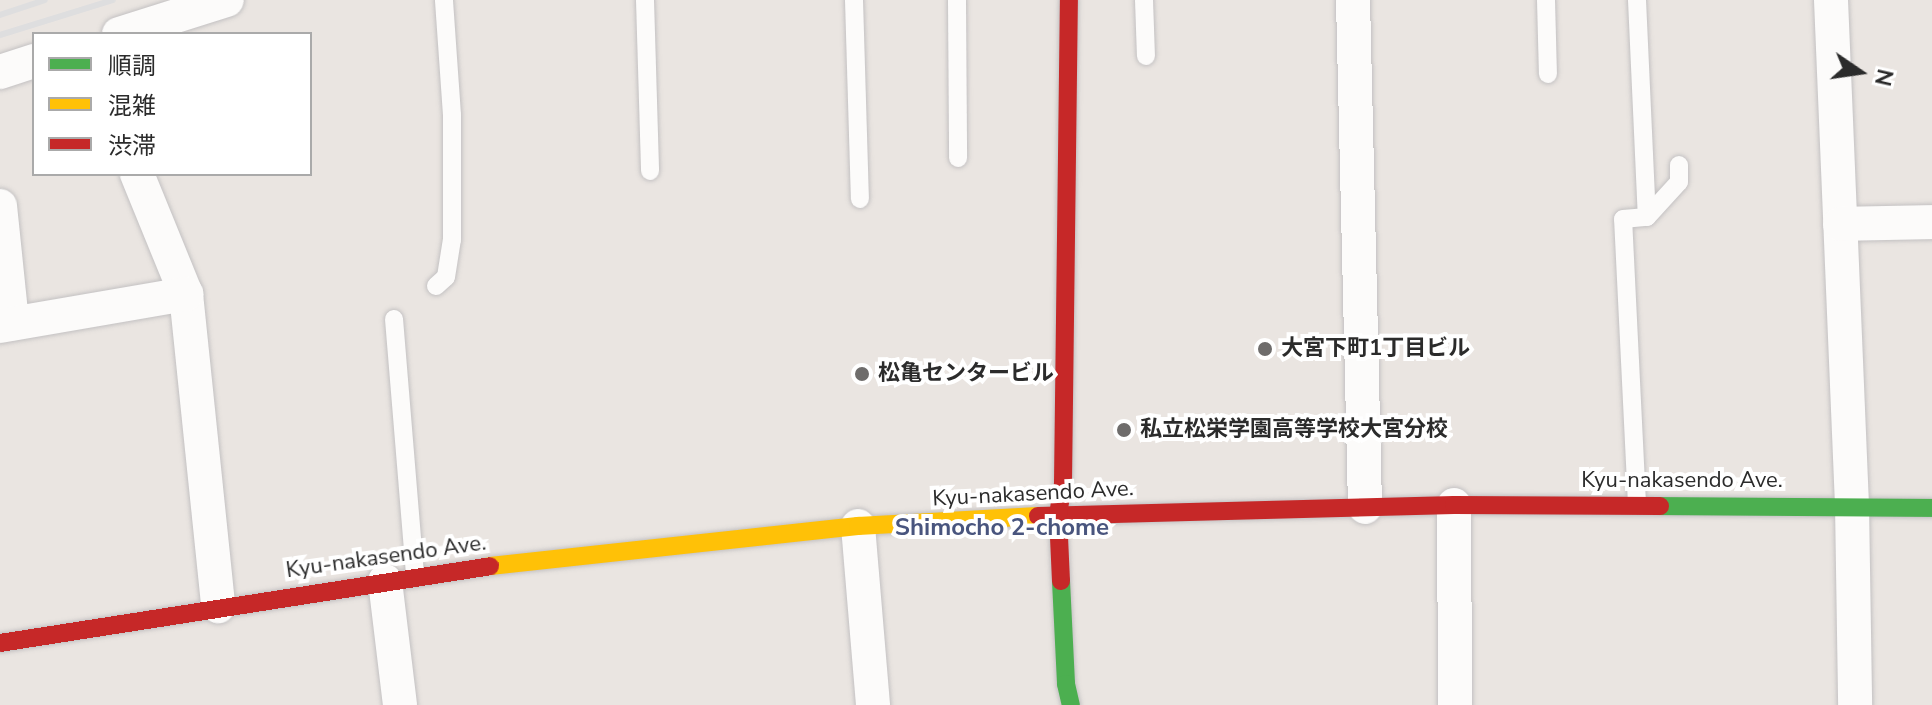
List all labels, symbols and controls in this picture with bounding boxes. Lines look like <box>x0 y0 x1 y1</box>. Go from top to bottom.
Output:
legend <box>32 32 312 176</box>
north arrow <box>1820 32 1900 112</box>
text: 順調 <box>108 50 156 82</box>
text: N <box>1867 66 1900 89</box>
text: 混雑 <box>108 90 156 122</box>
text: 渋滞 <box>108 130 156 162</box>
place label: 大宮下町1丁目ビル <box>1281 336 1470 362</box>
marker: 大宮下町1丁目ビル <box>1256 340 1274 358</box>
place label: 松亀センタービル <box>878 361 1054 387</box>
marker: 松亀センタービル <box>853 365 871 383</box>
place label: 私立松栄学園高等学校大宮分校 <box>1140 417 1448 443</box>
marker: 私立松栄学園高等学校大宮分校 <box>1115 421 1133 439</box>
street label: Kyu-nakasendo Ave. <box>1581 468 1783 494</box>
street label: Kyu-nakasendo Ave. <box>932 476 1134 512</box>
district label: Shimocho 2-chome <box>895 514 1109 542</box>
street label: Kyu-nakasendo Ave. <box>284 530 488 584</box>

